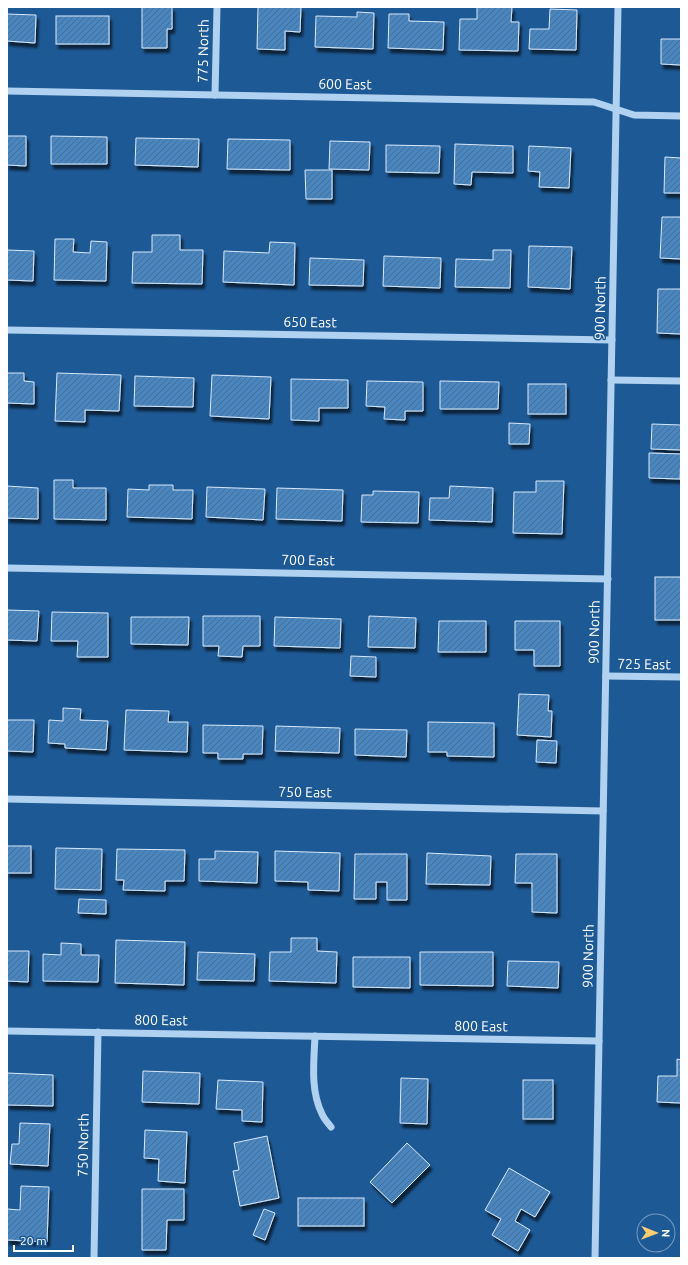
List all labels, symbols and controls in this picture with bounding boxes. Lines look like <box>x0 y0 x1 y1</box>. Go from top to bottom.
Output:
street label: 775 North <box>194 19 212 83</box>
street label: 600 East <box>318 76 372 92</box>
street label: 900 North <box>591 276 609 340</box>
street label: 650 East <box>283 314 337 330</box>
street label: 700 East <box>281 552 335 568</box>
street label: 900 North <box>585 600 603 664</box>
street label: 725 East <box>617 656 671 672</box>
street label: 750 East <box>278 784 332 800</box>
street label: 900 North <box>579 924 597 988</box>
street label: 800 East <box>134 1012 188 1028</box>
street label: 800 East <box>454 1018 508 1034</box>
street label: 750 North <box>74 1113 92 1177</box>
north arrow <box>636 1213 676 1253</box>
scale bar <box>14 1227 73 1253</box>
text: N <box>660 1229 672 1237</box>
text: 20 m <box>20 1234 47 1247</box>

